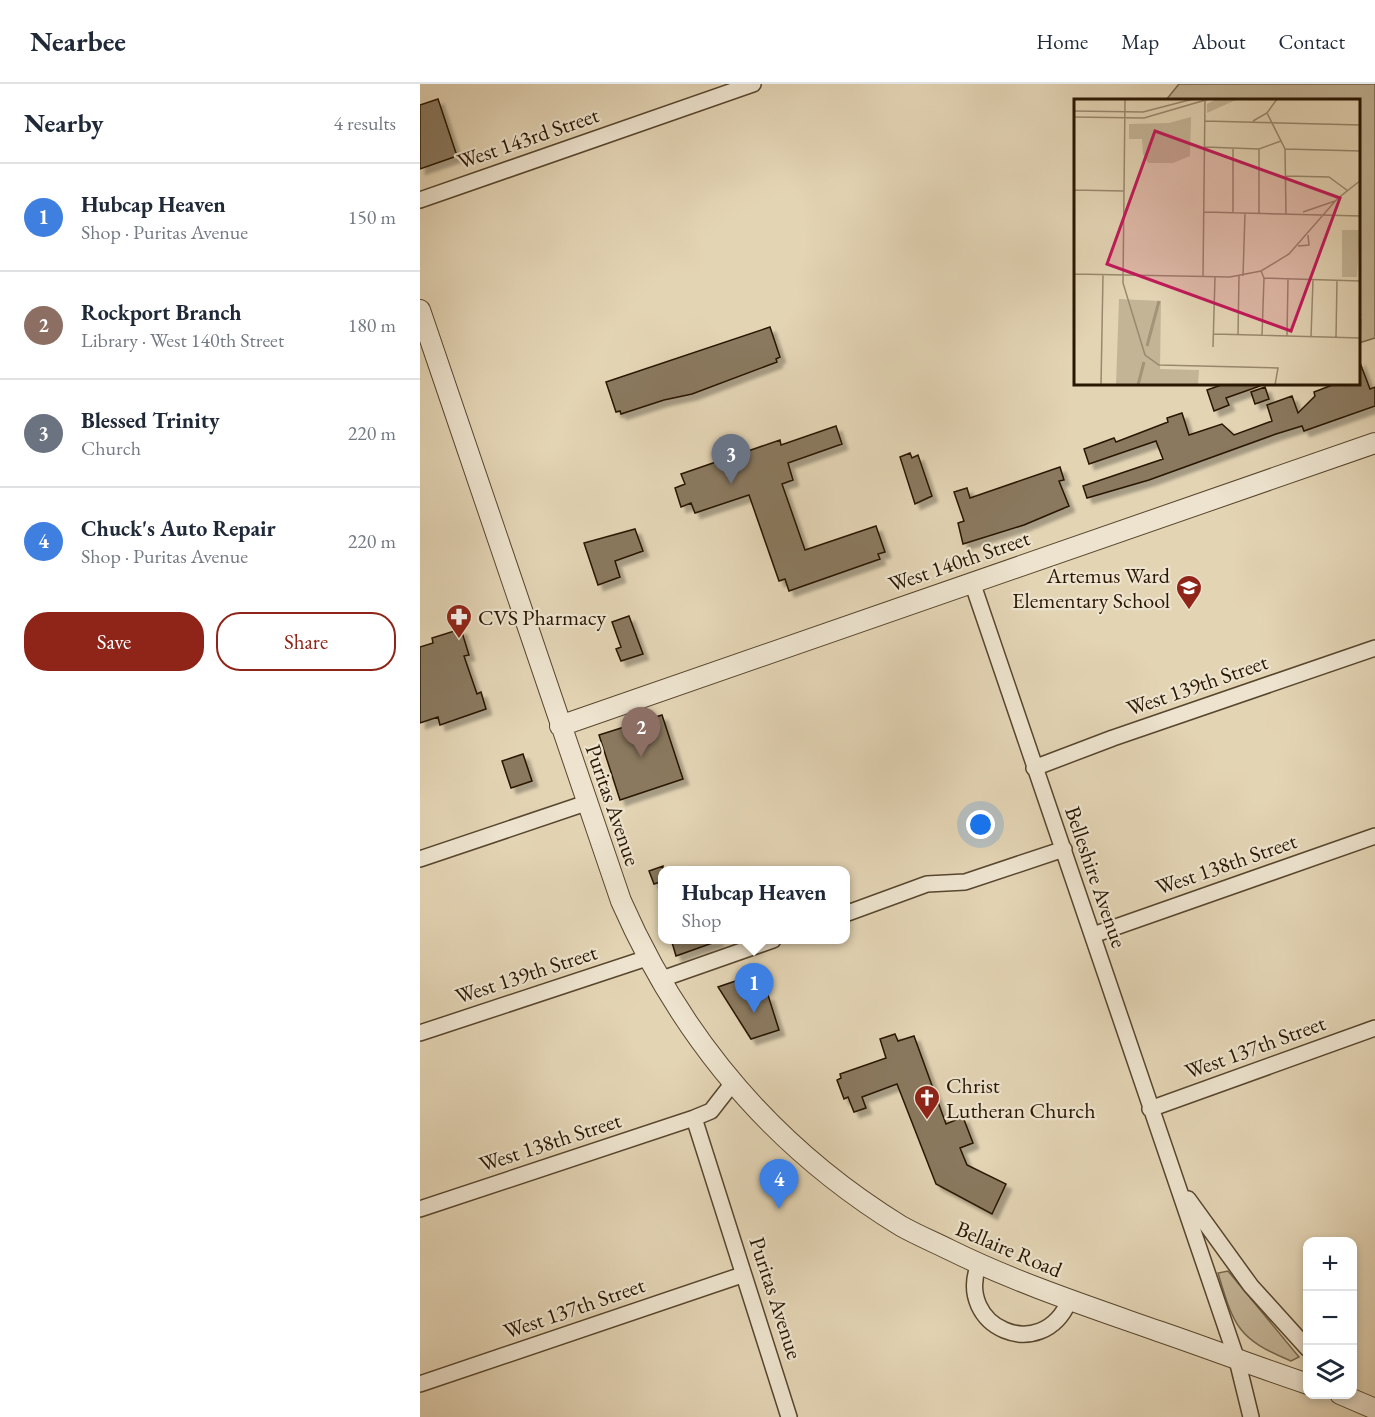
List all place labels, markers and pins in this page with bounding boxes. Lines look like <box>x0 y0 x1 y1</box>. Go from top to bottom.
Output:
pin: 3 <box>712 434 750 484</box>
place label: Artemus Ward Elementary School <box>1012 561 1171 615</box>
school or university icon: Artemus Ward Elementary School <box>1174 573 1204 611</box>
pharmacy icon: CVS Pharmacy <box>444 602 474 640</box>
place label: CVS Pharmacy <box>478 603 606 632</box>
pin: 2 <box>622 708 660 757</box>
pin: 1 <box>734 964 774 1013</box>
place label: Christ Lutheran Church <box>946 1071 1096 1125</box>
church icon: Christ Lutheran Church <box>912 1083 942 1121</box>
pin: 4 <box>760 1160 798 1209</box>

